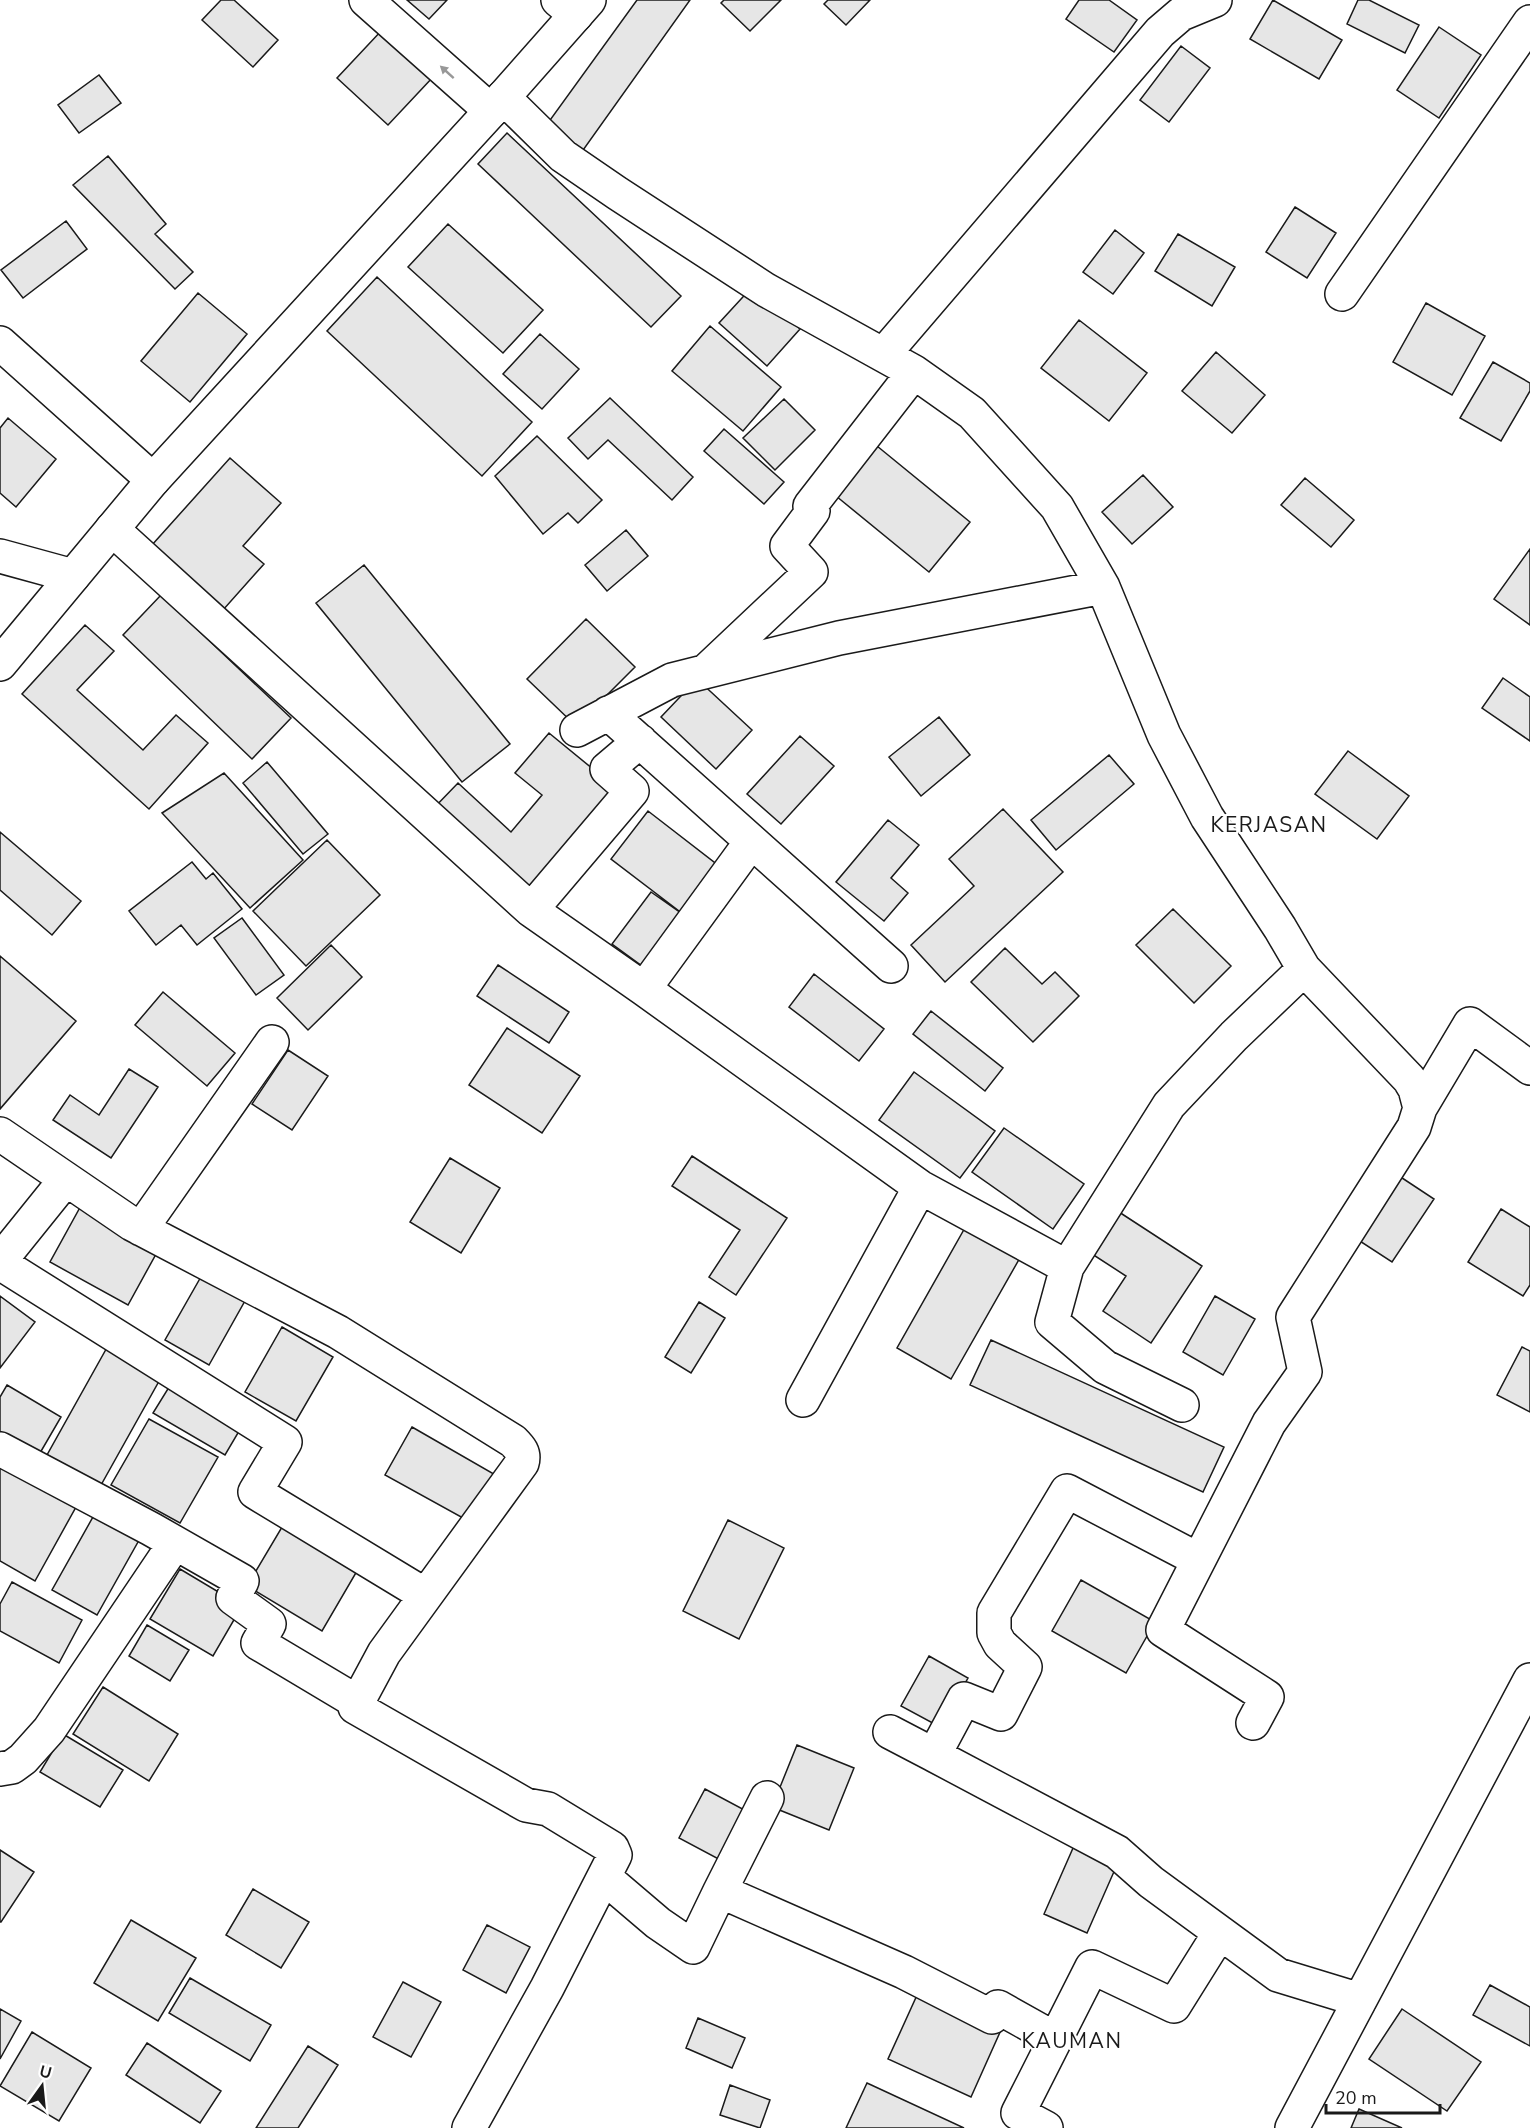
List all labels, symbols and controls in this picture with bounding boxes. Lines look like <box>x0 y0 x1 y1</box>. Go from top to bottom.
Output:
one-way arrow <box>440 66 455 79</box>
district label: KERJASAN <box>1210 811 1328 839</box>
district label: KAUMAN <box>1022 2027 1122 2055</box>
north arrow <box>12 2056 72 2116</box>
text: U <box>37 2060 54 2085</box>
scale bar <box>1326 2077 1440 2115</box>
text: 20 m <box>1335 2086 1377 2110</box>

